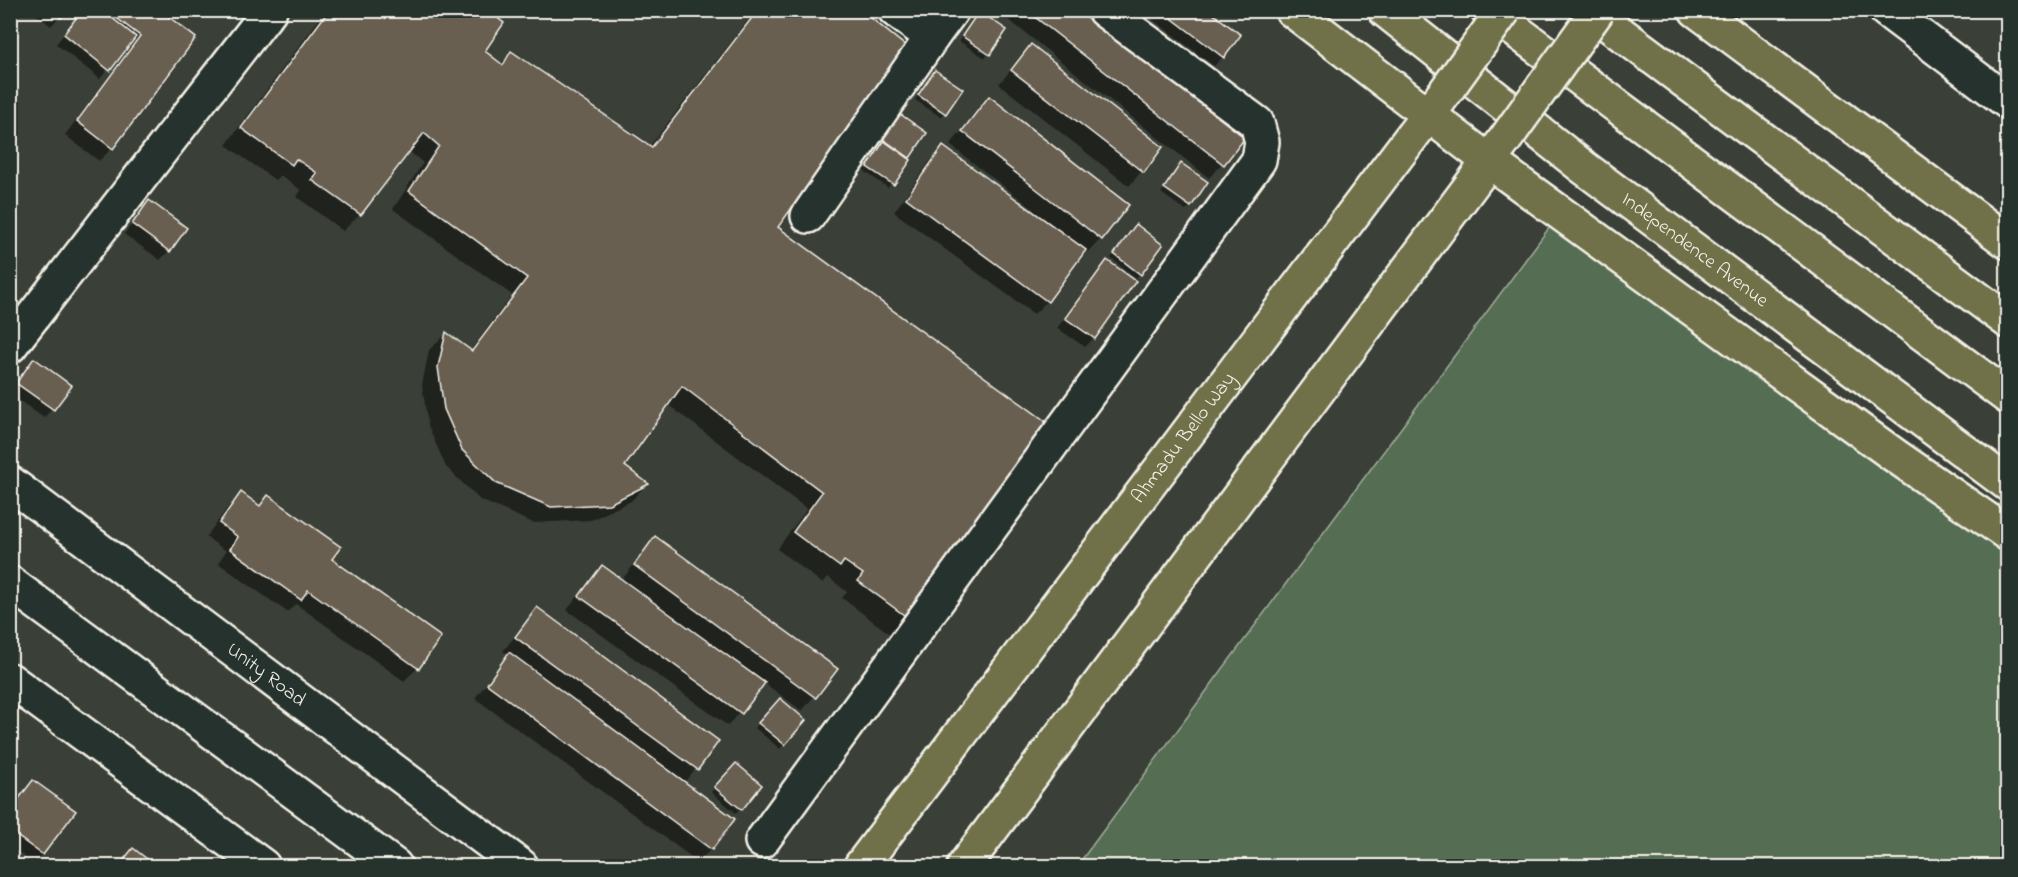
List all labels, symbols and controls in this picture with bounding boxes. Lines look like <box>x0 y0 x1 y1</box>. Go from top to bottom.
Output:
street label: Independence Avenue <box>1615 186 1774 315</box>
street label: Ahmadu Bello Way <box>1125 366 1243 510</box>
street label: Unity Road <box>220 636 312 714</box>

